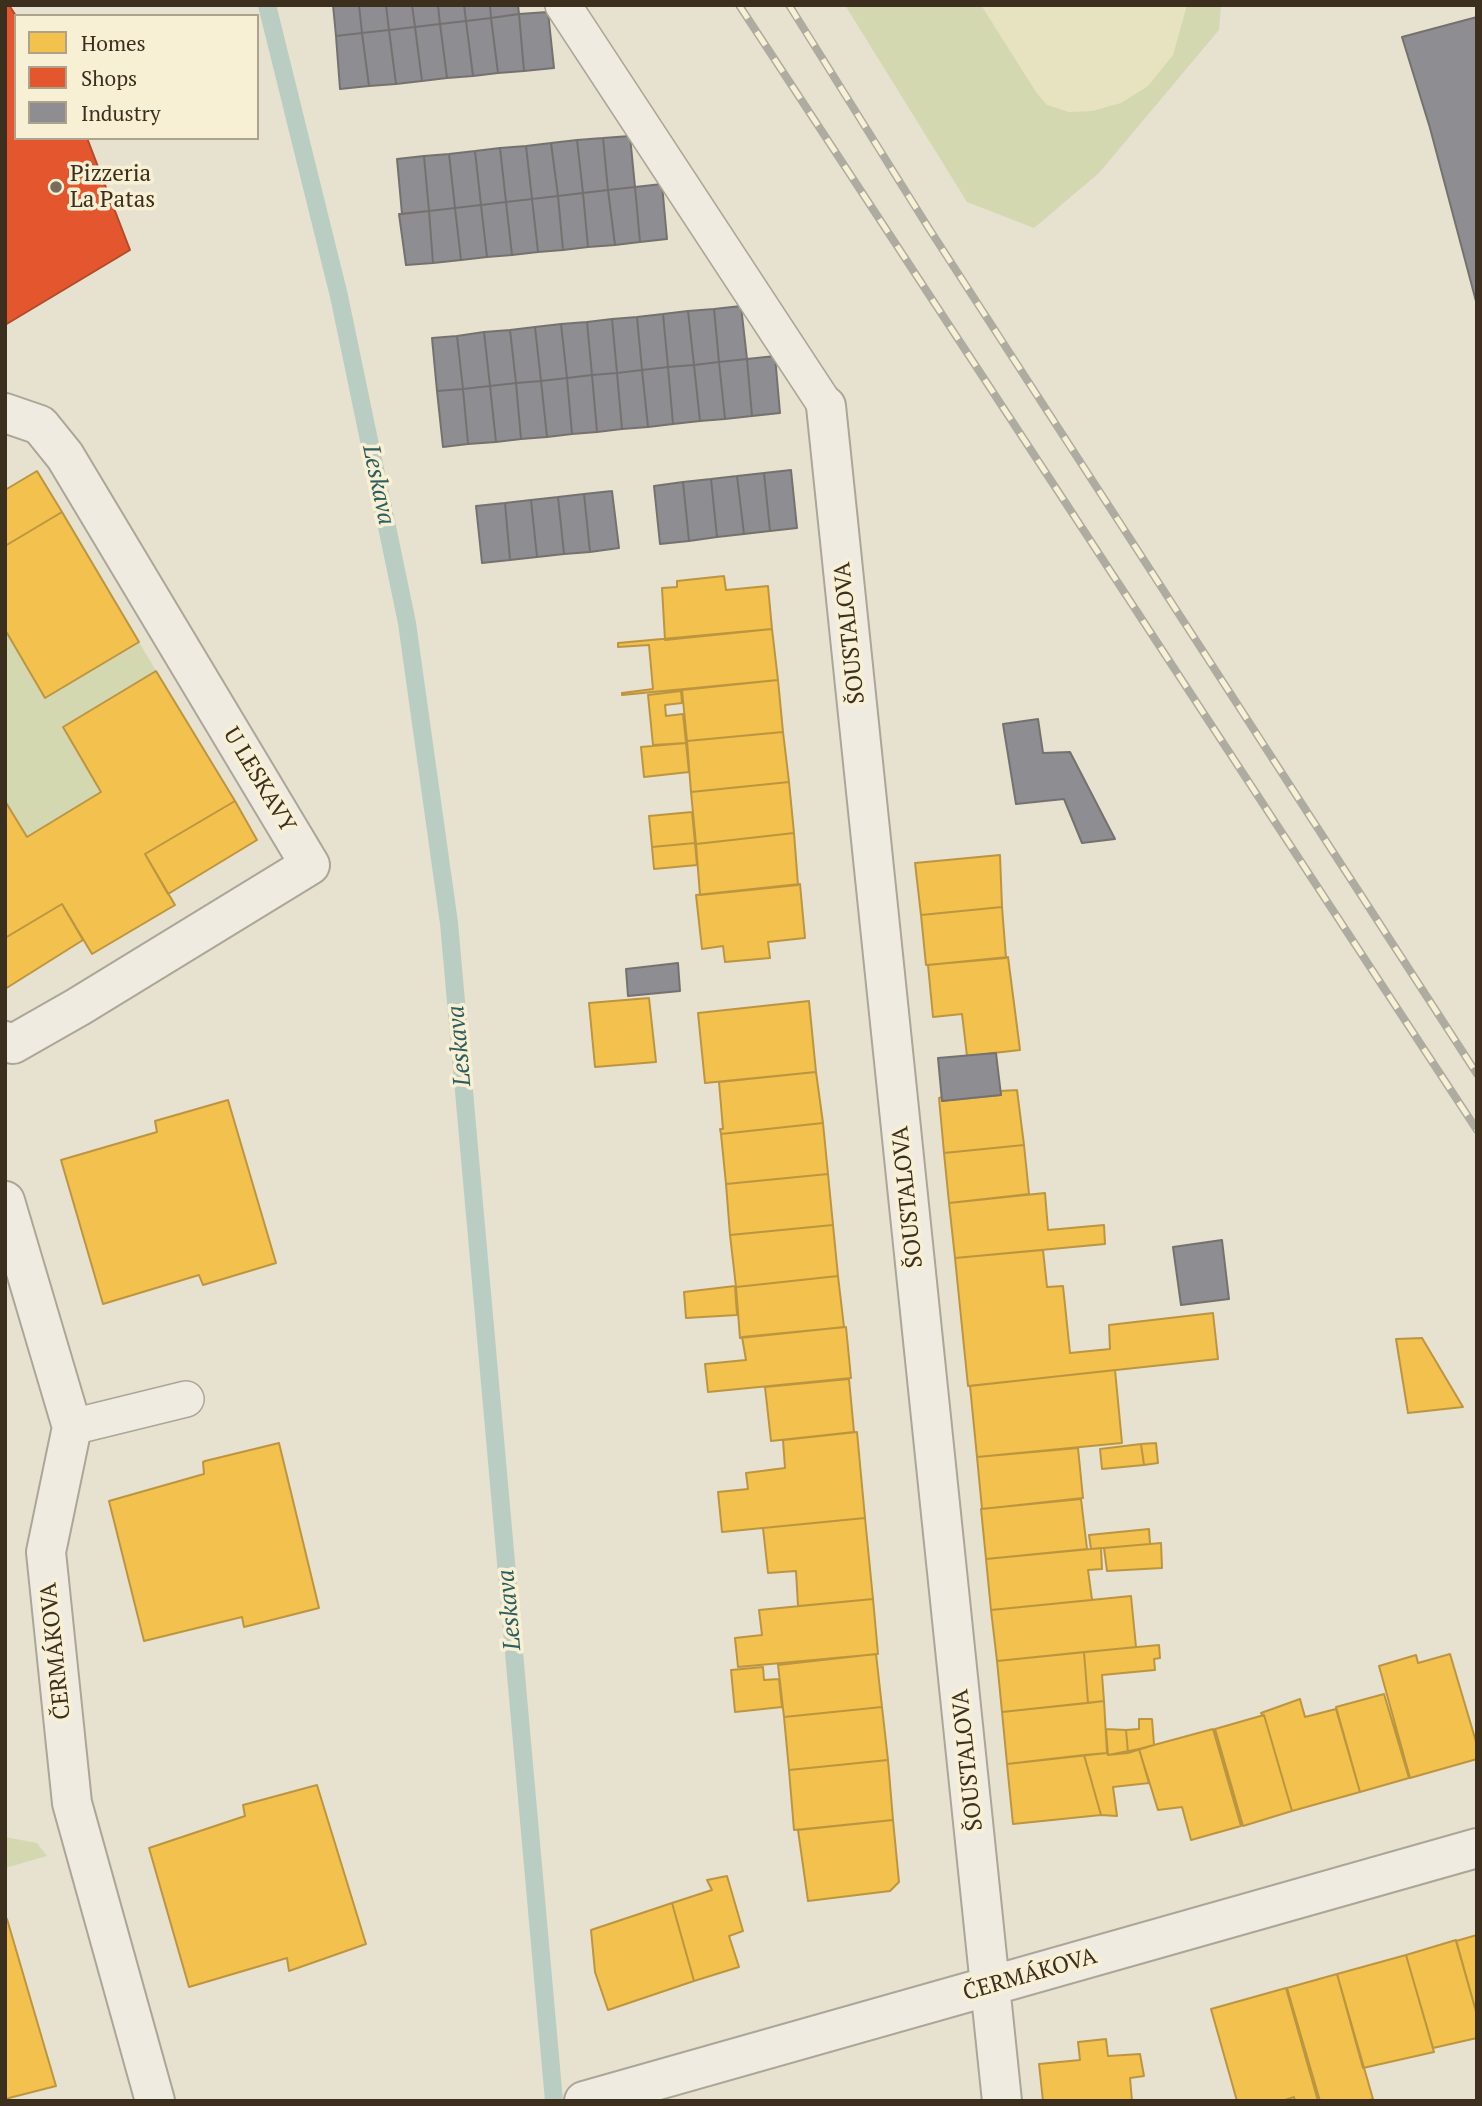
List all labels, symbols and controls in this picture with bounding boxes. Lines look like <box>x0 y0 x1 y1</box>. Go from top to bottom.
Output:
legend <box>14 14 259 140</box>
text: Homes <box>81 29 146 57</box>
text: Shops <box>81 64 137 92</box>
text: Industry <box>81 99 161 127</box>
place label: Pizzeria La Patas <box>70 160 155 214</box>
marker: Pizzeria La Patas <box>48 179 64 195</box>
water label: Leskava <box>355 442 401 528</box>
street label: ŠOUSTALOVA <box>829 561 871 705</box>
street label: U LESKAVY <box>217 722 301 838</box>
water label: Leskava <box>442 1004 478 1088</box>
street label: ŠOUSTALOVA <box>887 1125 929 1269</box>
water label: Leskava <box>492 1568 528 1652</box>
street label: ČERMÁKOVA <box>35 1581 77 1721</box>
street label: ŠOUSTALOVA <box>947 1688 989 1832</box>
street label: ČERMÁKOVA <box>960 1943 1100 2007</box>

